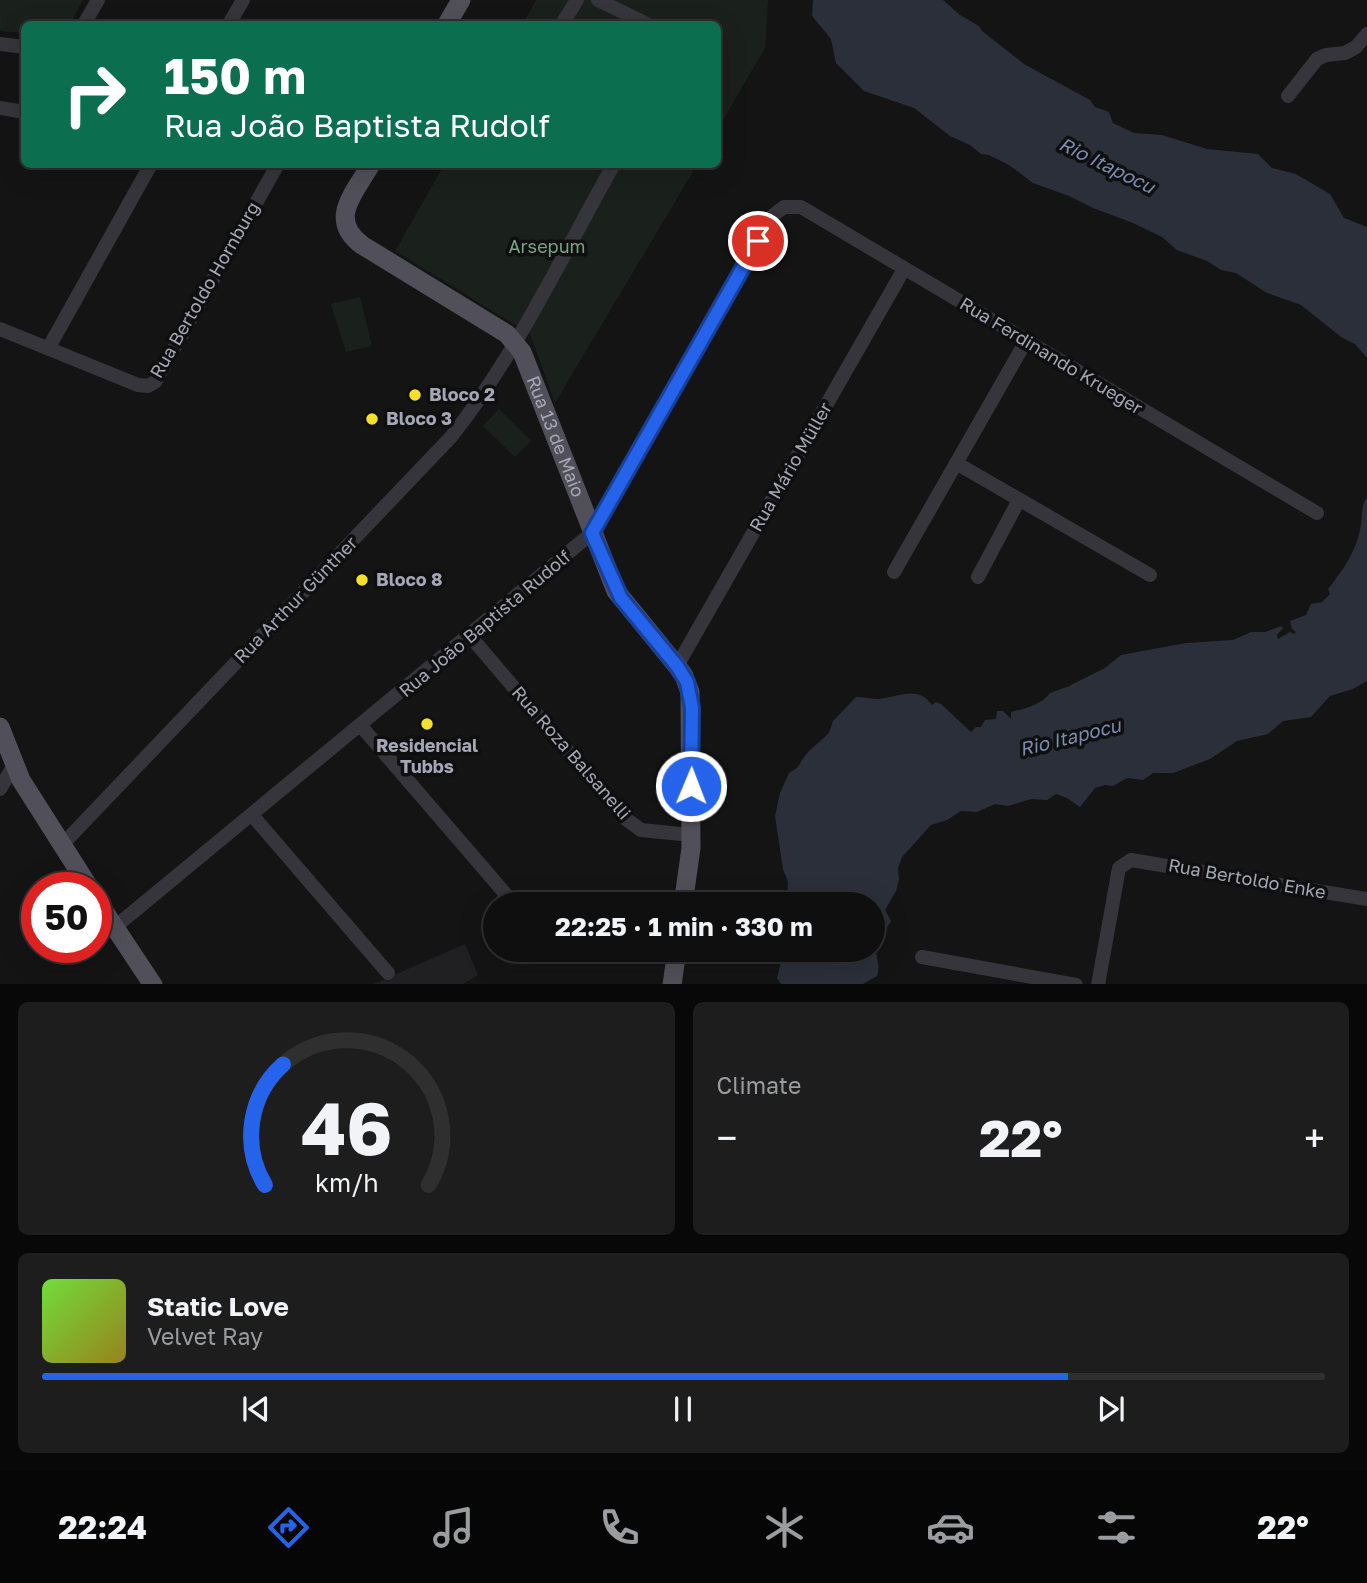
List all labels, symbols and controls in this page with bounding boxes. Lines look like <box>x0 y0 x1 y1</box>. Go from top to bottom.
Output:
text: 150 m <box>164 46 306 105</box>
icon: right <box>49 49 140 140</box>
text: Rua João Baptista Rudolf <box>164 106 550 144</box>
water label: Rio Itapocu <box>1056 132 1160 198</box>
street label: Rua Bertoldo Hornburg <box>145 198 264 381</box>
pin <box>728 211 788 271</box>
icon: arrive <box>739 222 777 260</box>
park label: Arsepum <box>509 235 585 257</box>
street label: Rua Ferdinando Krueger <box>956 292 1147 418</box>
street label: Rua 13 de Maio <box>522 372 590 500</box>
place label: Bloco 2 <box>429 383 495 405</box>
marker: Bloco 2 <box>407 387 423 403</box>
street label: Rua Mário Müller <box>744 398 836 535</box>
place label: Bloco 3 <box>386 407 452 429</box>
marker: Bloco 3 <box>364 411 380 427</box>
street label: Rua Arthur Günther <box>229 531 361 667</box>
street label: Rua João Baptista Rudolf <box>394 545 575 701</box>
place label: Bloco 8 <box>376 568 443 590</box>
marker: Bloco 8 <box>354 572 370 588</box>
street label: Rua Roza Balsanelli <box>508 681 636 824</box>
water label: Rio Itapocu <box>1017 712 1124 760</box>
marker: Residencial Tubbs <box>419 716 435 732</box>
place label: Residencial Tubbs <box>376 734 478 777</box>
position arrow <box>654 749 728 823</box>
street label: Rua Bertoldo Enke <box>1167 853 1328 903</box>
speed limit sign: 50 <box>21 872 112 963</box>
text: 22:25 · 1 min · 330 m <box>555 911 813 942</box>
text: Climate <box>717 1071 801 1099</box>
text: 46 <box>300 1084 392 1171</box>
text: 22° <box>979 1106 1063 1168</box>
text: − <box>717 1115 737 1160</box>
text: + <box>1304 1115 1325 1160</box>
text: km/h <box>314 1166 378 1197</box>
text: Static Love <box>147 1291 289 1322</box>
text: Velvet Ray <box>147 1322 263 1350</box>
icon: previous <box>237 1390 275 1428</box>
icon: pause <box>664 1390 702 1428</box>
icon: next <box>1092 1390 1130 1428</box>
icon: directions <box>264 1503 313 1552</box>
icon: music <box>429 1503 478 1552</box>
icon: phone <box>595 1503 644 1552</box>
icon: climate <box>760 1503 809 1552</box>
icon: car <box>926 1503 975 1552</box>
icon: filters <box>1092 1503 1141 1552</box>
text: 22:24 <box>58 1508 147 1546</box>
text: 22° <box>1257 1508 1309 1546</box>

